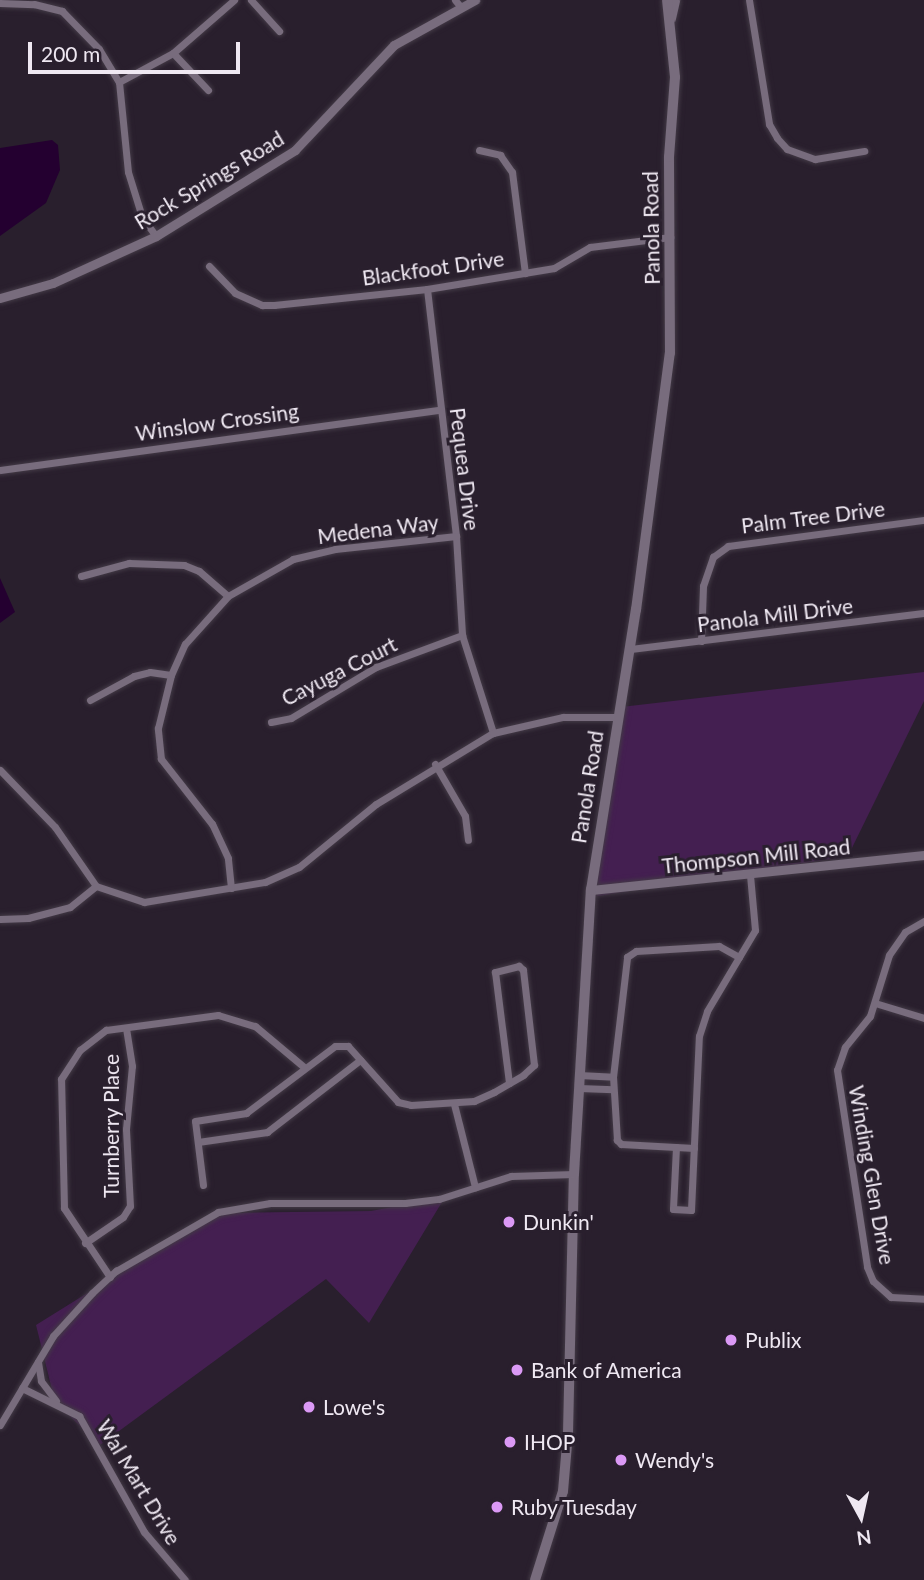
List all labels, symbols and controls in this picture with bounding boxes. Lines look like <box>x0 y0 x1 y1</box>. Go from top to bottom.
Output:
scale bar <box>32 28 243 72</box>
text: 200 m <box>41 41 100 66</box>
street label: Rock Springs Road <box>130 125 288 235</box>
street label: Panola Road <box>637 171 665 285</box>
street label: Blackfoot Drive <box>360 246 506 290</box>
street label: Winslow Crossing <box>134 398 300 446</box>
street label: Pequea Drive <box>445 406 485 532</box>
street label: Palm Tree Drive <box>739 496 887 538</box>
street label: Medena Way <box>316 509 440 549</box>
street label: Panola Mill Drive <box>696 593 854 637</box>
street label: Cayuga Court <box>277 631 401 711</box>
street label: Panola Road <box>566 729 608 845</box>
street label: Thompson Mill Road <box>661 834 851 878</box>
street label: Turnberry Place <box>98 1054 124 1198</box>
street label: Winding Glen Drive <box>844 1083 900 1267</box>
place label: Dunkin' <box>523 1209 594 1235</box>
marker: Dunkin' <box>501 1214 517 1230</box>
place label: Publix <box>745 1327 801 1353</box>
marker: Publix <box>723 1332 739 1348</box>
place label: Bank of America <box>531 1357 683 1383</box>
marker: Bank of America <box>509 1362 525 1378</box>
place label: Lowe's <box>323 1394 385 1420</box>
marker: Lowe's <box>301 1399 317 1415</box>
street label: Wal Mart Drive <box>92 1415 186 1549</box>
place label: IHOP <box>524 1429 575 1455</box>
marker: IHOP <box>502 1434 518 1450</box>
place label: Wendy's <box>635 1447 714 1473</box>
marker: Wendy's <box>613 1452 629 1468</box>
north arrow <box>826 1482 896 1552</box>
place label: Ruby Tuesday <box>511 1494 638 1520</box>
marker: Ruby Tuesday <box>489 1499 505 1515</box>
text: N <box>855 1526 873 1551</box>

